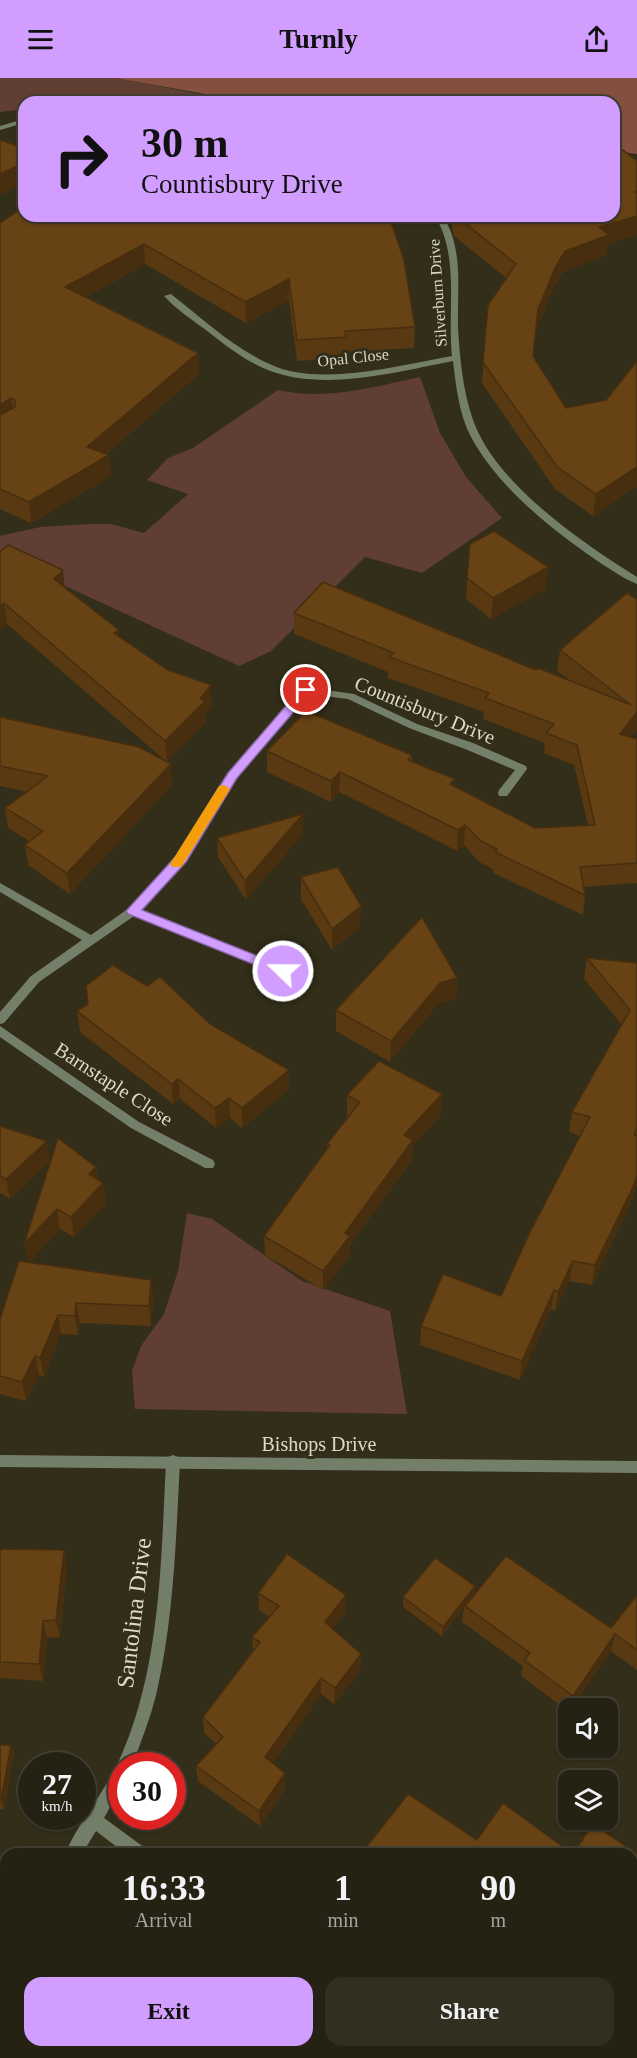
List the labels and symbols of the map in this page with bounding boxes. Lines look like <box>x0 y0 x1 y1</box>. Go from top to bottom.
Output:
street label: Silverburn Drive <box>425 239 450 347</box>
street label: Opal Close <box>317 345 390 371</box>
pin <box>280 664 331 715</box>
street label: Countisbury Drive <box>351 672 499 749</box>
position arrow <box>251 939 315 1003</box>
street label: Barnstaple Close <box>50 1038 177 1131</box>
street label: Bishops Drive <box>262 1433 377 1456</box>
street label: Santolina Drive <box>112 1536 156 1690</box>
speed limit sign: 30 <box>108 1752 186 1830</box>

